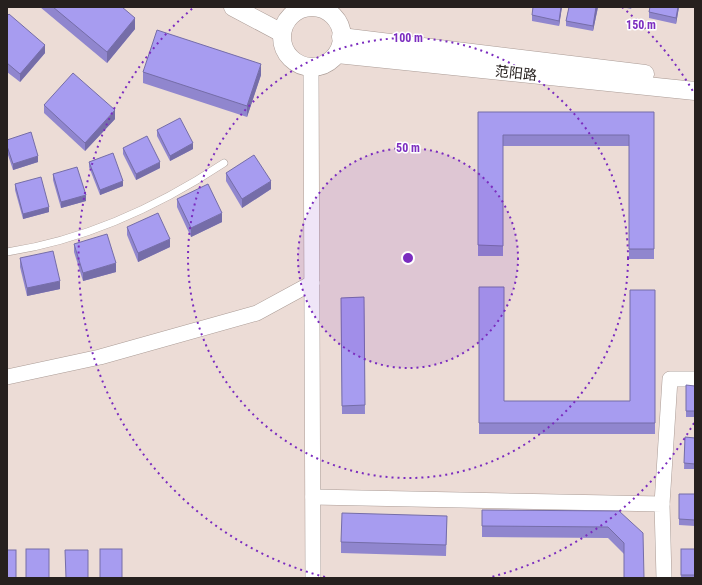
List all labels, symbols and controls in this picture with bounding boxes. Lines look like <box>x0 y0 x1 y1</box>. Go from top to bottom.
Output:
text: 150 m <box>626 18 656 32</box>
text: 100 m <box>393 31 423 45</box>
street label: 范阳路 <box>494 63 538 83</box>
text: 50 m <box>396 141 420 155</box>
centre of rings <box>401 251 415 265</box>

